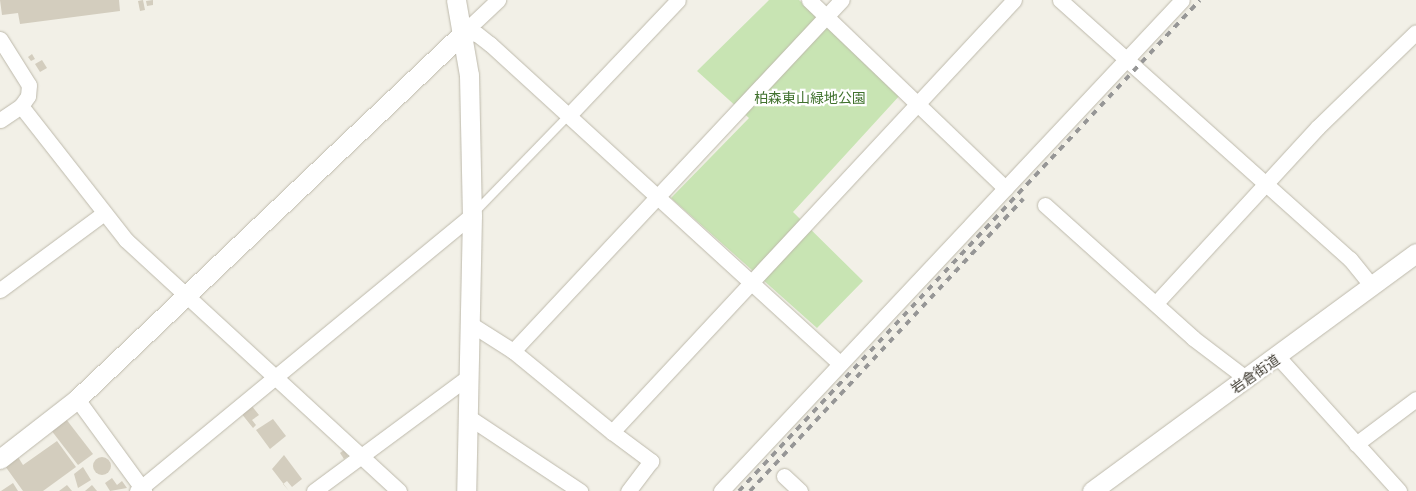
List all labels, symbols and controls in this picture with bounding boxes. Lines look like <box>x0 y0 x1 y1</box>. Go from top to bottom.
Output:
park label: 柏森東山緑地公園 <box>754 90 866 106</box>
street label: 岩倉街道 <box>1227 351 1283 397</box>

